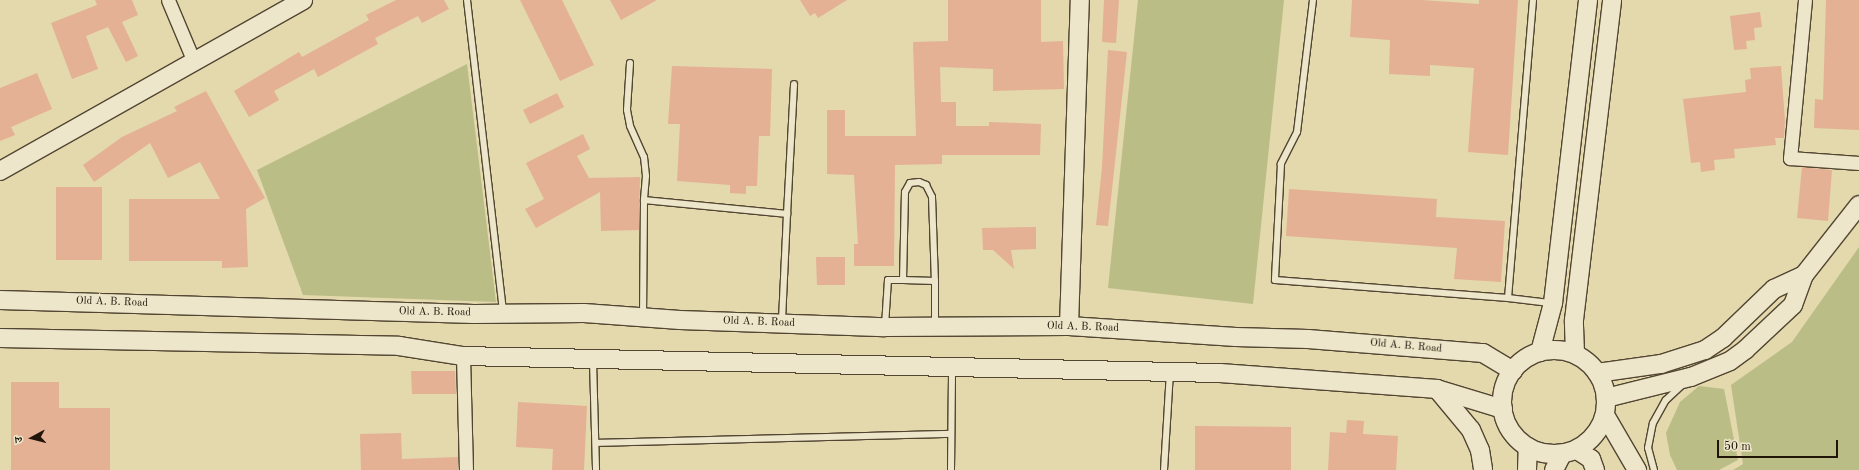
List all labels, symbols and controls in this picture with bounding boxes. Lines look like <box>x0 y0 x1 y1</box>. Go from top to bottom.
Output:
street label: Old A. B. Road <box>76 295 148 311</box>
street label: Old A. B. Road <box>399 306 471 320</box>
street label: Old A. B. Road <box>723 315 795 331</box>
street label: Old A. B. Road <box>1047 320 1119 336</box>
street label: Old A. B. Road <box>1369 337 1443 357</box>
north arrow <box>12 418 52 458</box>
scale bar <box>1719 432 1840 458</box>
text: उ <box>14 436 25 443</box>
text: 50 m <box>1724 441 1751 453</box>

